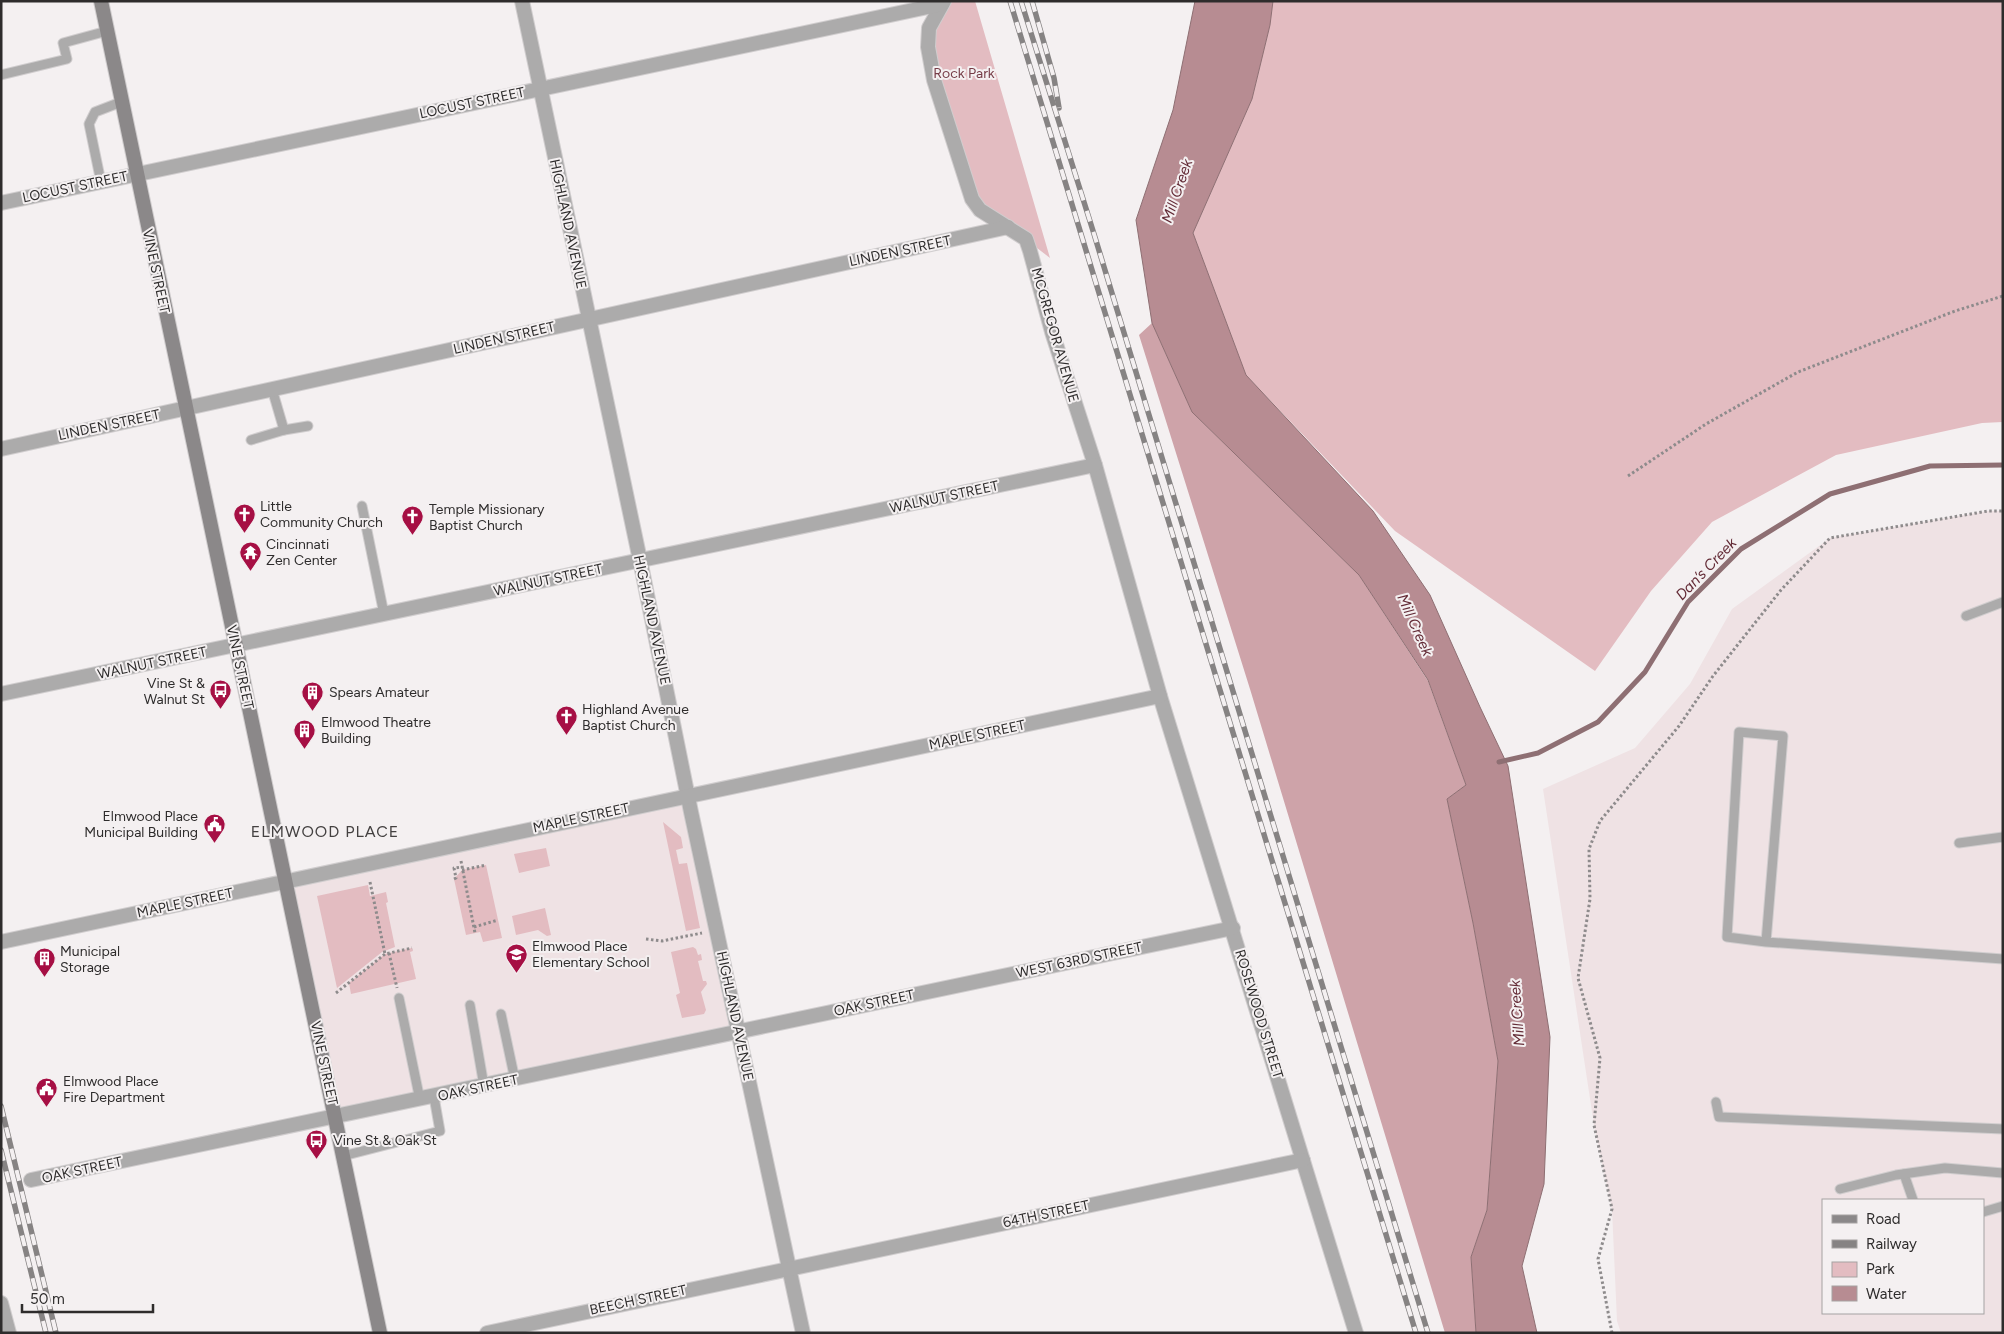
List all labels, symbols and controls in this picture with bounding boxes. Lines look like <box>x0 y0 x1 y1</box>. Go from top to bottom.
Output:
park label: Rock Park <box>933 65 995 82</box>
street label: LOCUST STREET <box>418 84 526 122</box>
water label: Mill Creek <box>1158 156 1197 225</box>
street label: HIGHLAND AVENUE <box>546 158 590 290</box>
street label: LOCUST STREET <box>21 168 129 206</box>
street label: VINE STREET <box>139 227 173 315</box>
street label: LINDEN STREET <box>848 232 953 270</box>
street label: MCGREGOR AVENUE <box>1028 266 1082 404</box>
street label: LINDEN STREET <box>452 318 557 358</box>
street label: LINDEN STREET <box>57 406 162 444</box>
street label: WALNUT STREET <box>888 477 1000 517</box>
place label: Little Community Church <box>260 498 383 531</box>
place label: Temple Missionary Baptist Church <box>429 501 545 534</box>
church icon: Little Community Church <box>232 502 256 533</box>
church icon: Temple Missionary Baptist Church <box>401 505 425 536</box>
water label: Dan’s Creek <box>1672 534 1741 604</box>
place label: Cincinnati Zen Center <box>266 536 337 569</box>
temple icon: Cincinnati Zen Center <box>238 540 262 571</box>
street label: HIGHLAND AVENUE <box>630 554 674 686</box>
street label: WALNUT STREET <box>492 560 604 600</box>
water label: Mill Creek <box>1393 591 1437 660</box>
street label: VINE STREET <box>223 623 257 711</box>
street label: WALNUT STREET <box>96 643 208 683</box>
place label: Vine St & Walnut St <box>144 675 205 708</box>
bus stop icon: Vine St & Walnut St <box>209 679 233 710</box>
building icon: Spears Amateur <box>301 680 325 711</box>
place label: Spears Amateur <box>329 684 430 701</box>
place label: Highland Avenue Baptist Church <box>582 701 689 734</box>
church icon: Highland Avenue Baptist Church <box>554 705 578 736</box>
place label: Elmwood Theatre Building <box>321 714 431 747</box>
street label: MAPLE STREET <box>927 716 1027 753</box>
building icon: Elmwood Theatre Building <box>293 718 317 749</box>
street label: MAPLE STREET <box>531 799 631 836</box>
place label: Elmwood Place Municipal Building <box>84 808 198 841</box>
public building icon: Elmwood Place Municipal Building <box>202 812 226 843</box>
district label: ELMWOOD PLACE <box>251 822 399 841</box>
street label: MAPLE STREET <box>135 884 235 921</box>
place label: Elmwood Place Elementary School <box>532 938 650 971</box>
street label: WEST 63RD STREET <box>1014 938 1144 982</box>
school or university icon: Elmwood Place Elementary School <box>504 942 528 973</box>
place label: Municipal Storage <box>60 943 120 976</box>
building icon: Municipal Storage <box>32 947 56 978</box>
street label: ROSEWOOD STREET <box>1231 947 1287 1081</box>
street label: HIGHLAND AVENUE <box>713 950 757 1082</box>
water label: Mill Creek <box>1506 979 1528 1047</box>
street label: OAK STREET <box>832 986 916 1020</box>
street label: VINE STREET <box>307 1019 341 1107</box>
street label: OAK STREET <box>436 1071 520 1105</box>
place label: Elmwood Place Fire Department <box>63 1073 165 1106</box>
public building icon: Elmwood Place Fire Department <box>35 1077 59 1108</box>
bus stop icon: Vine St & Oak St <box>305 1128 329 1159</box>
place label: Vine St & Oak St <box>333 1132 437 1149</box>
street label: OAK STREET <box>40 1153 124 1187</box>
street label: 64TH STREET <box>1001 1197 1091 1231</box>
legend <box>1822 1199 1984 1314</box>
text: Road <box>1866 1210 1901 1228</box>
text: Railway <box>1866 1235 1917 1253</box>
text: Park <box>1866 1260 1895 1278</box>
street label: BEECH STREET <box>588 1281 688 1319</box>
scale bar <box>22 1282 154 1314</box>
text: Water <box>1866 1285 1906 1303</box>
text: 50 m <box>30 1290 65 1308</box>

